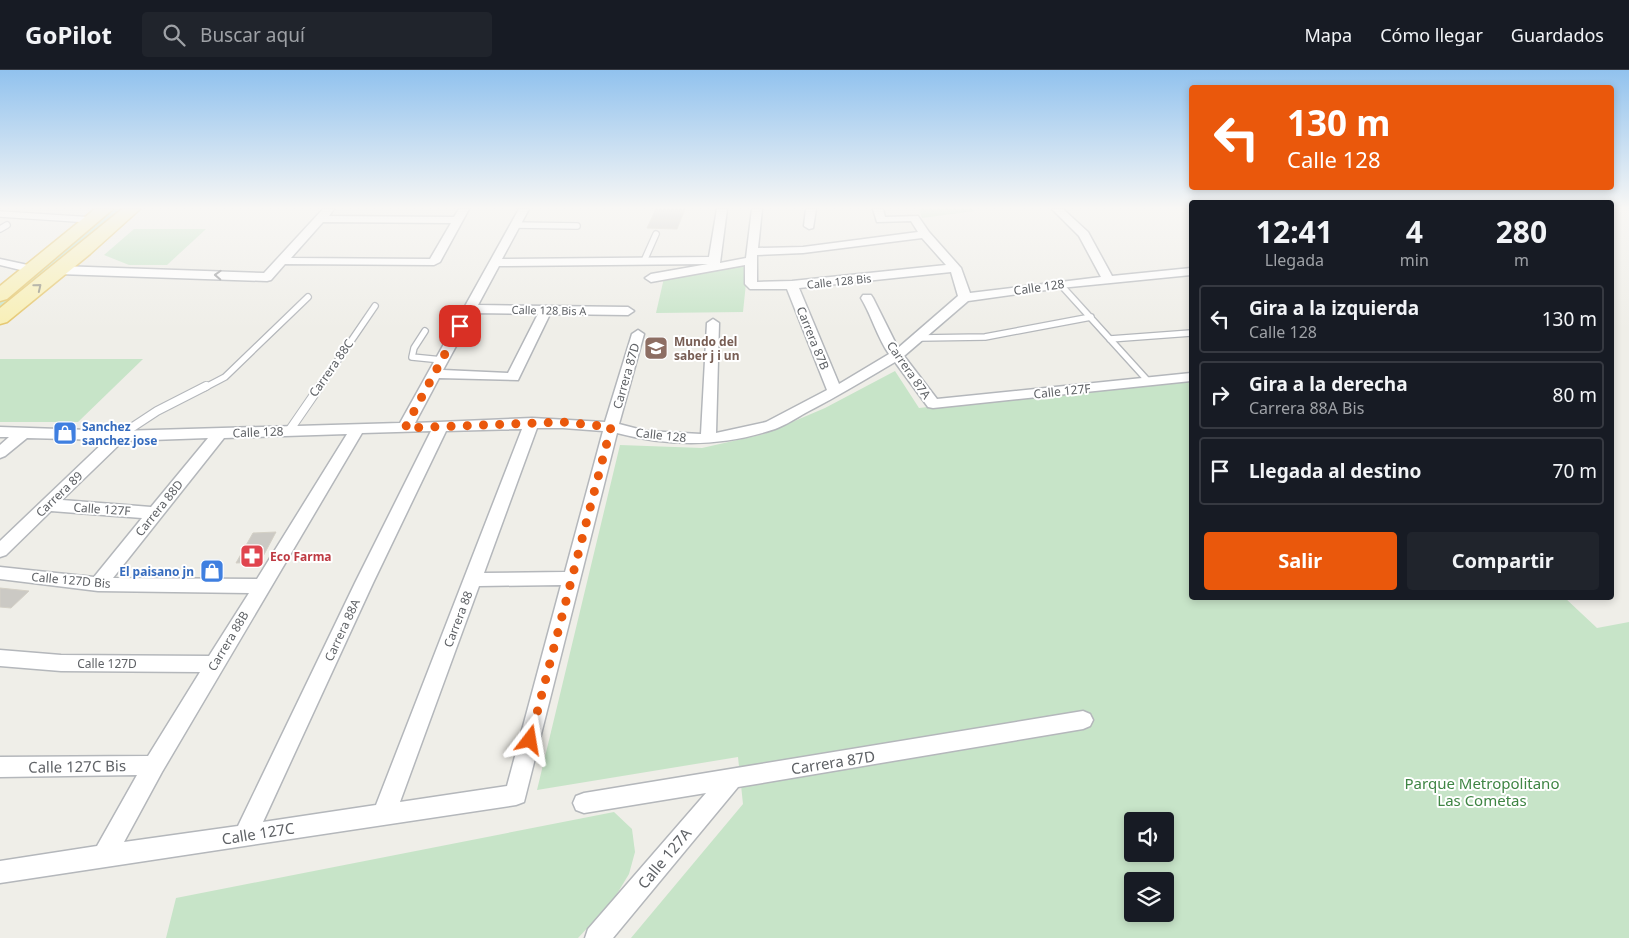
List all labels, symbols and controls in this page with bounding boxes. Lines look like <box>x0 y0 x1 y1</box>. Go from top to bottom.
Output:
search box <box>142 12 492 57</box>
text: GoPilot <box>25 18 112 51</box>
icon: search <box>160 21 188 49</box>
text: Buscar aquí <box>200 22 305 48</box>
text: Mapa <box>1305 23 1352 47</box>
text: Cómo llegar <box>1380 23 1483 47</box>
text: Guardados <box>1511 23 1604 47</box>
text: 130 m <box>1287 99 1390 146</box>
icon: left <box>1204 105 1269 170</box>
text: Calle 128 <box>1287 144 1380 174</box>
text: 12:41 <box>1256 211 1333 252</box>
text: 4 <box>1406 211 1423 252</box>
text: 280 <box>1496 211 1547 252</box>
text: Llegada <box>1265 249 1324 271</box>
text: min <box>1400 249 1429 271</box>
text: m <box>1514 249 1529 271</box>
one-way arrow <box>214 270 222 281</box>
street label: Calle 128 Bis <box>806 270 872 292</box>
street label: Calle 128 <box>1013 275 1066 299</box>
one-way arrow <box>32 285 41 293</box>
text: Gira a la izquierda <box>1249 295 1419 321</box>
street label: Calle 128 Bis A <box>511 302 587 318</box>
street label: Carrera 87B <box>793 304 833 372</box>
pin <box>439 305 481 347</box>
icon: left <box>1206 305 1234 333</box>
text: 130 m <box>1542 306 1597 332</box>
icon: arrive <box>446 312 474 340</box>
text: Calle 128 <box>1249 321 1317 343</box>
place label: Mundo del saber j i un <box>674 333 739 364</box>
street label: Carrera 88C <box>305 335 357 400</box>
school or university icon: Mundo del saber j i un <box>643 335 669 361</box>
street label: Carrera 87A <box>883 338 935 402</box>
street label: Carrera 87D <box>608 341 644 411</box>
text: Gira a la derecha <box>1249 371 1408 397</box>
street label: Calle 127F <box>1033 380 1091 402</box>
icon: right <box>1206 381 1234 409</box>
text: 80 m <box>1553 382 1597 408</box>
text: Carrera 88A Bis <box>1249 397 1364 419</box>
place label: Sanchez sanchez jose <box>82 418 157 449</box>
shop icon: Sanchez sanchez jose <box>52 420 78 446</box>
street label: Calle 128 <box>232 423 284 441</box>
street label: Calle 128 <box>635 424 687 446</box>
icon: arrive <box>1206 457 1234 485</box>
text: Llegada al destino <box>1249 458 1421 484</box>
text: 70 m <box>1553 458 1597 484</box>
street label: Carrera 89 <box>32 467 86 521</box>
street label: Carrera 88D <box>131 476 187 540</box>
street label: Calle 127F <box>73 499 131 519</box>
button: Salir <box>1204 532 1397 590</box>
button: Compartir <box>1407 532 1599 590</box>
pharmacy icon: Eco Farma <box>239 543 265 569</box>
place label: Eco Farma <box>270 548 332 565</box>
shop icon: El paisano jn <box>199 558 225 584</box>
place label: El paisano jn <box>119 563 194 580</box>
street label: Calle 127D Bis <box>31 568 112 592</box>
street label: Carrera 88 <box>439 588 477 650</box>
street label: Carrera 88A <box>320 596 364 664</box>
street label: Carrera 88B <box>203 608 253 674</box>
street label: Calle 127D <box>77 655 137 672</box>
position arrow <box>503 713 555 765</box>
street label: Carrera 87D <box>790 745 876 779</box>
street label: Calle 127C Bis <box>28 755 126 777</box>
park label: Parque Metropolitano Las Cometas <box>1405 773 1559 810</box>
map controls <box>1124 812 1174 922</box>
button: sound <box>1124 812 1174 862</box>
street label: Calle 127C <box>220 817 296 849</box>
street label: Calle 127A <box>633 823 695 893</box>
button: layers <box>1124 872 1174 922</box>

